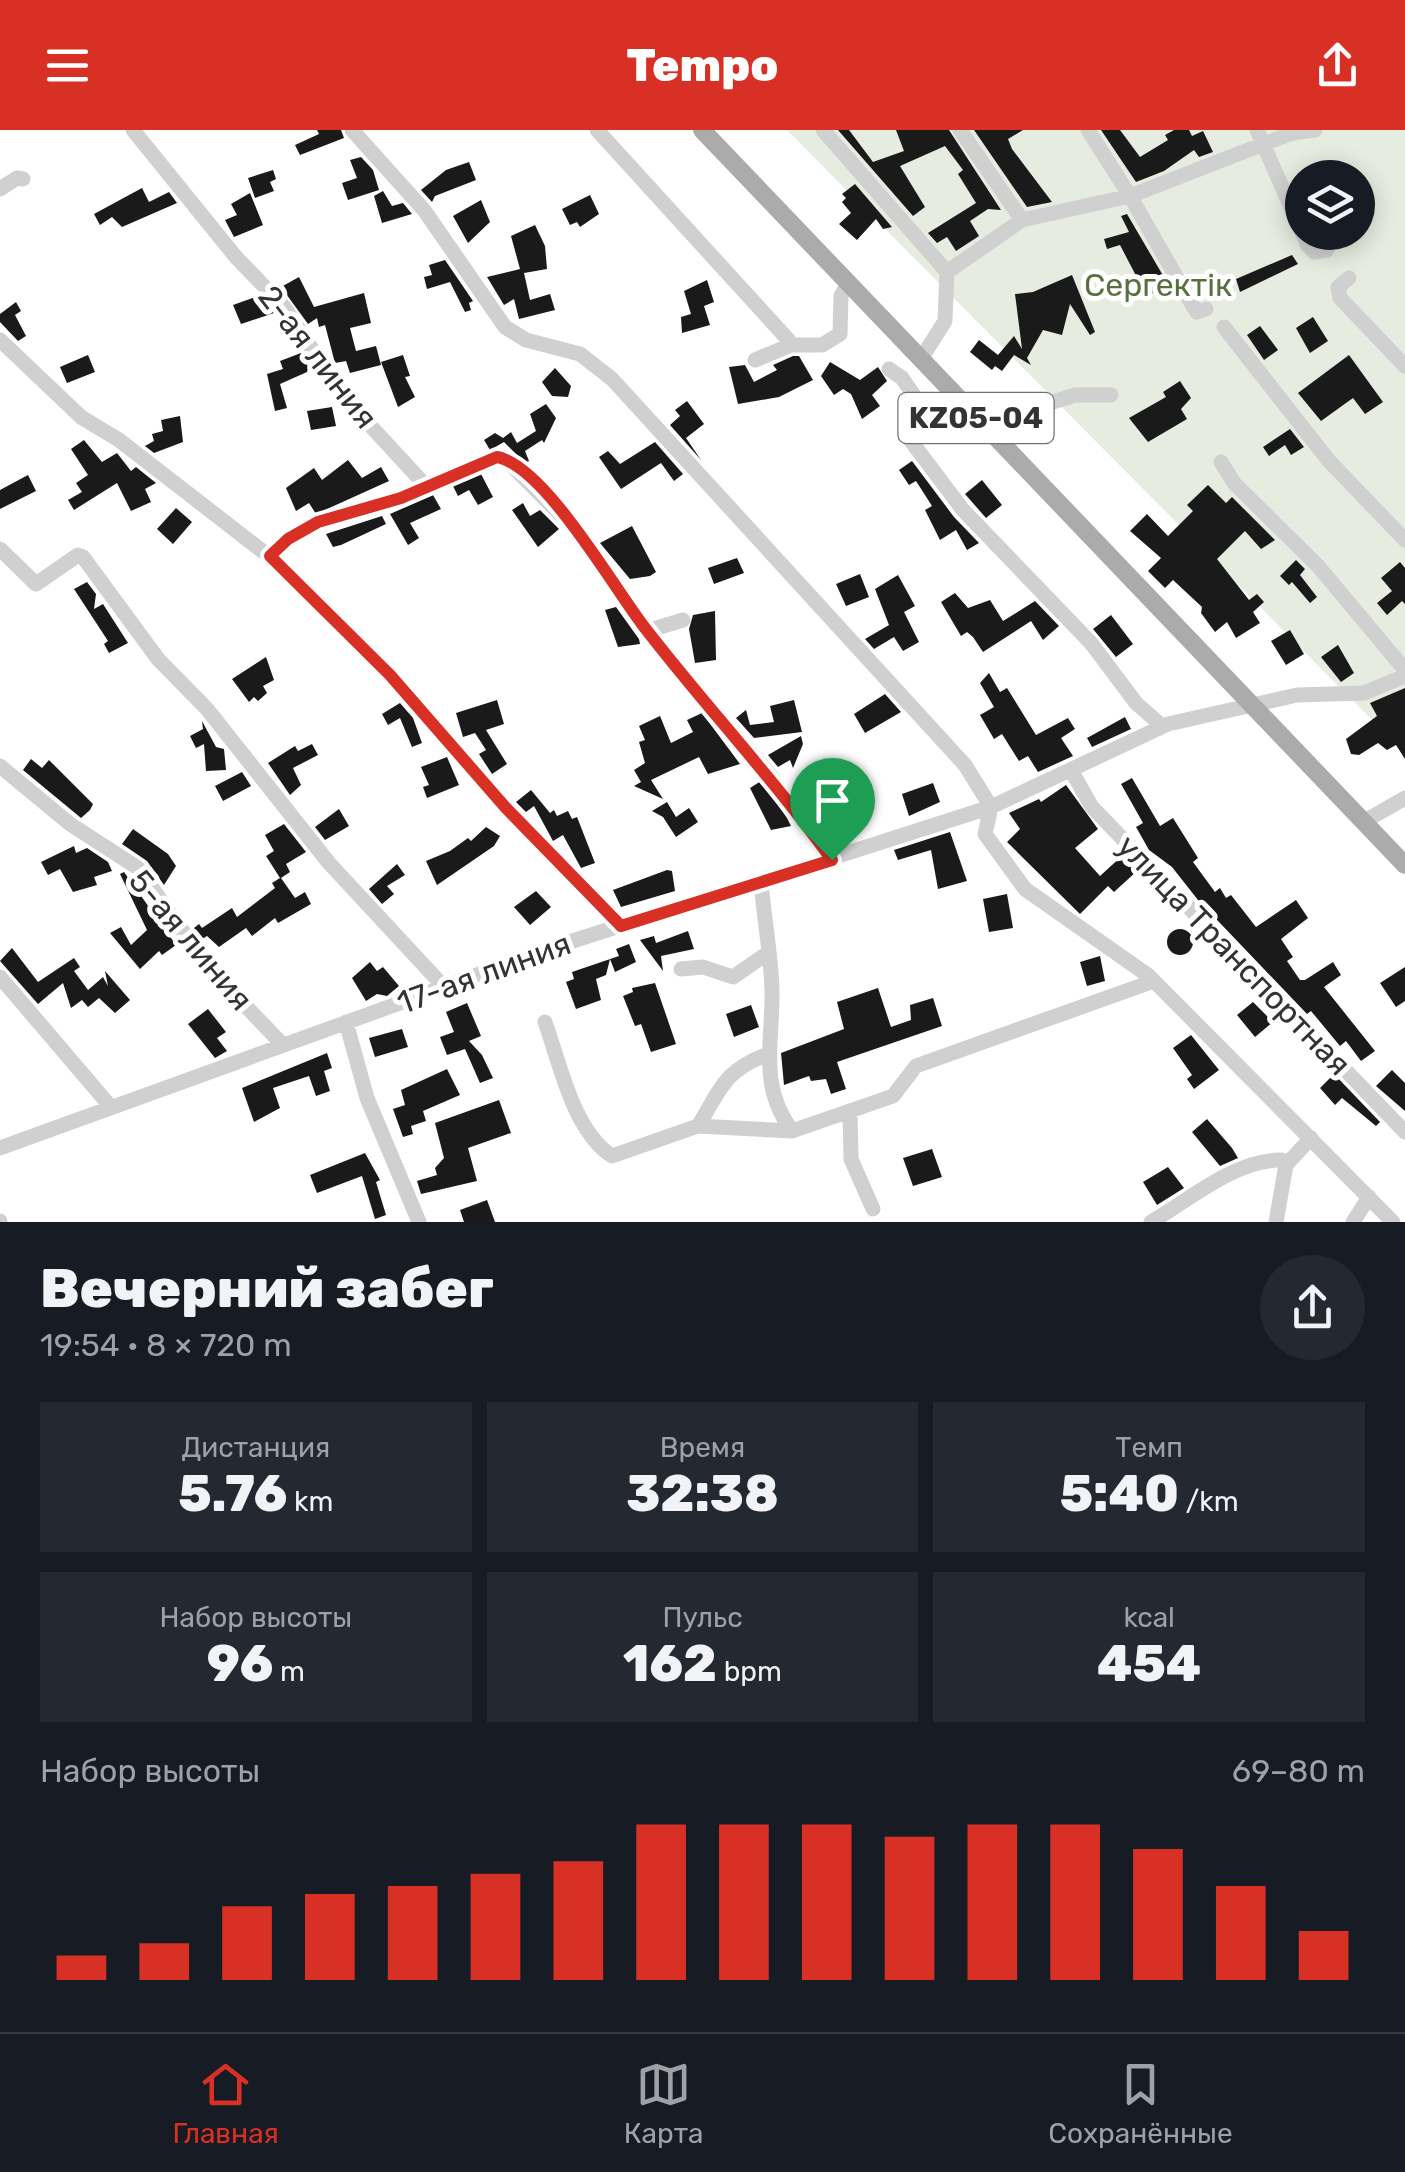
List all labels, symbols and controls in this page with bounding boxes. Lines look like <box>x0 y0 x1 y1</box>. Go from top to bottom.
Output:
icon: menu <box>40 38 95 93</box>
icon: share <box>1310 38 1365 93</box>
text: Tempo <box>627 39 778 92</box>
map controls <box>1285 160 1375 250</box>
button: layers <box>1285 160 1375 250</box>
park label: Сергектік <box>1084 266 1232 304</box>
street label: 2-ая линия <box>250 278 386 436</box>
road number: KZ05-04 <box>898 393 1054 443</box>
pin <box>790 758 875 861</box>
icon: arrive <box>805 773 860 828</box>
street label: улица Транспортная <box>1109 827 1359 1083</box>
street label: 5-ая линия <box>121 862 261 1018</box>
street label: 17-ая линия <box>392 924 576 1022</box>
button: share <box>1260 1255 1365 1360</box>
text: Вечерний забег <box>40 1256 494 1321</box>
text: 19:54 · 8 × 720 m <box>40 1326 292 1364</box>
text: Дистанция <box>181 1431 330 1464</box>
text: Время <box>660 1431 745 1464</box>
text: Темп <box>1115 1431 1183 1464</box>
text: 5.76 <box>178 1464 287 1524</box>
text: 32:38 <box>626 1464 779 1524</box>
text: 5:40 <box>1060 1464 1179 1524</box>
text: km <box>287 1485 333 1518</box>
text: /km <box>1179 1485 1239 1518</box>
text: Набор высоты <box>160 1601 352 1634</box>
text: Пульс <box>662 1601 743 1634</box>
text: kcal <box>1123 1601 1175 1634</box>
text: 96 <box>207 1634 273 1694</box>
text: 162 <box>623 1634 717 1694</box>
text: 454 <box>1097 1634 1201 1694</box>
text: m <box>273 1655 305 1688</box>
text: bpm <box>717 1655 782 1688</box>
text: Набор высоты <box>40 1752 260 1790</box>
text: 69–80 m <box>1232 1752 1365 1790</box>
tab: Главная <box>172 2057 279 2150</box>
tab: Карта <box>624 2057 704 2150</box>
tab: Сохранённые <box>1048 2057 1233 2150</box>

